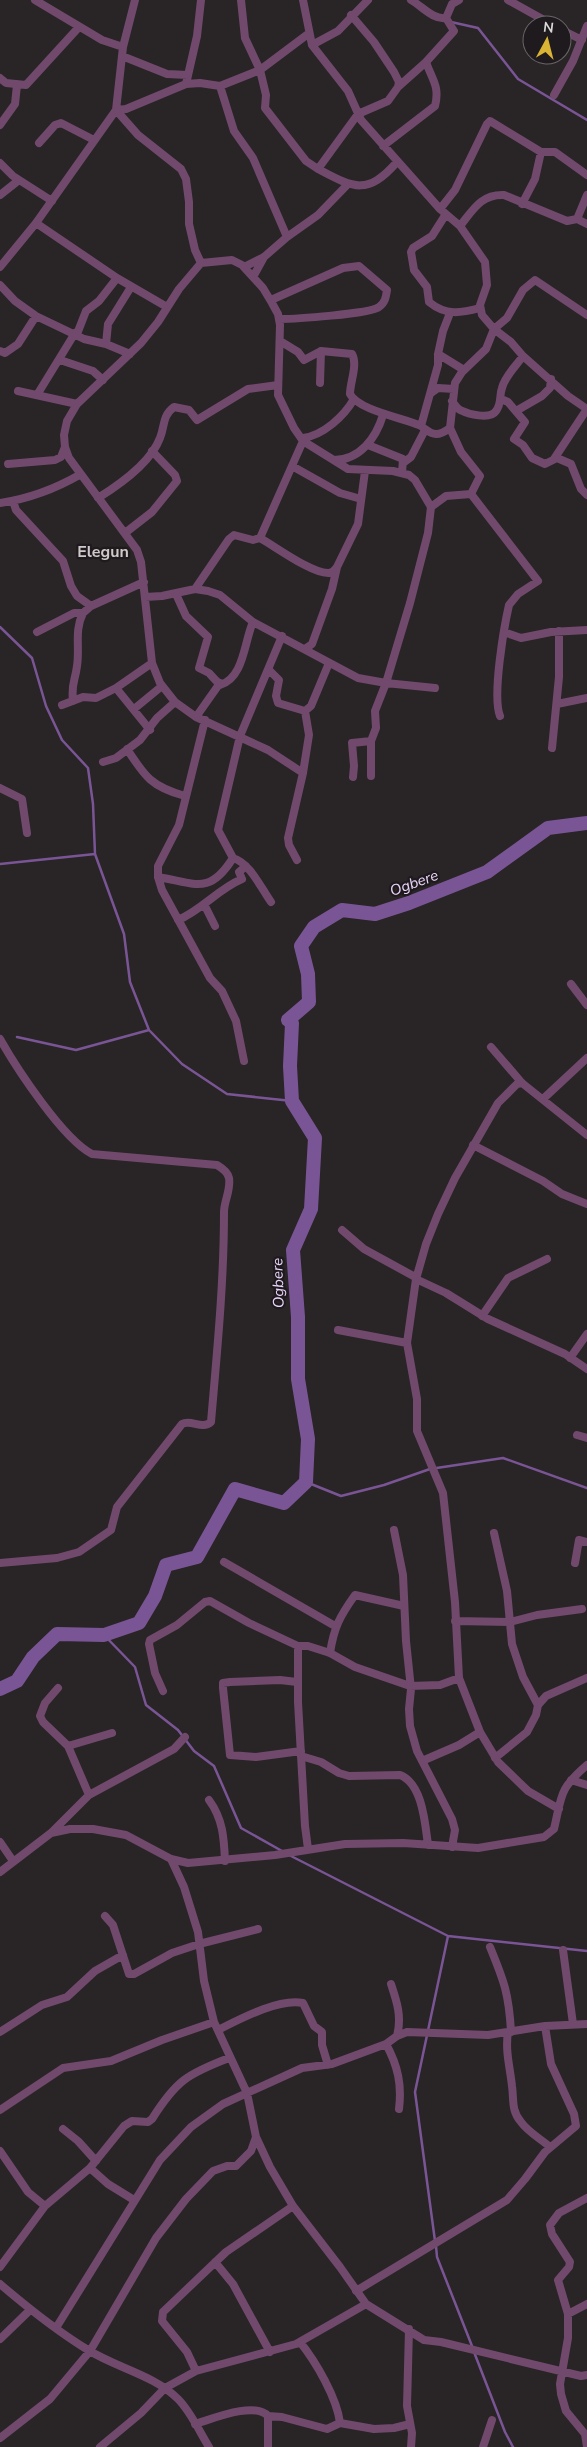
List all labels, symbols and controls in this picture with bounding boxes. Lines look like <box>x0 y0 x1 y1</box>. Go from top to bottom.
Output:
north arrow <box>522 15 572 65</box>
text: N <box>542 18 555 38</box>
district label: Elegun <box>77 541 129 563</box>
water label: Ogbere <box>387 865 441 901</box>
water label: Ogbere <box>267 1258 289 1308</box>

